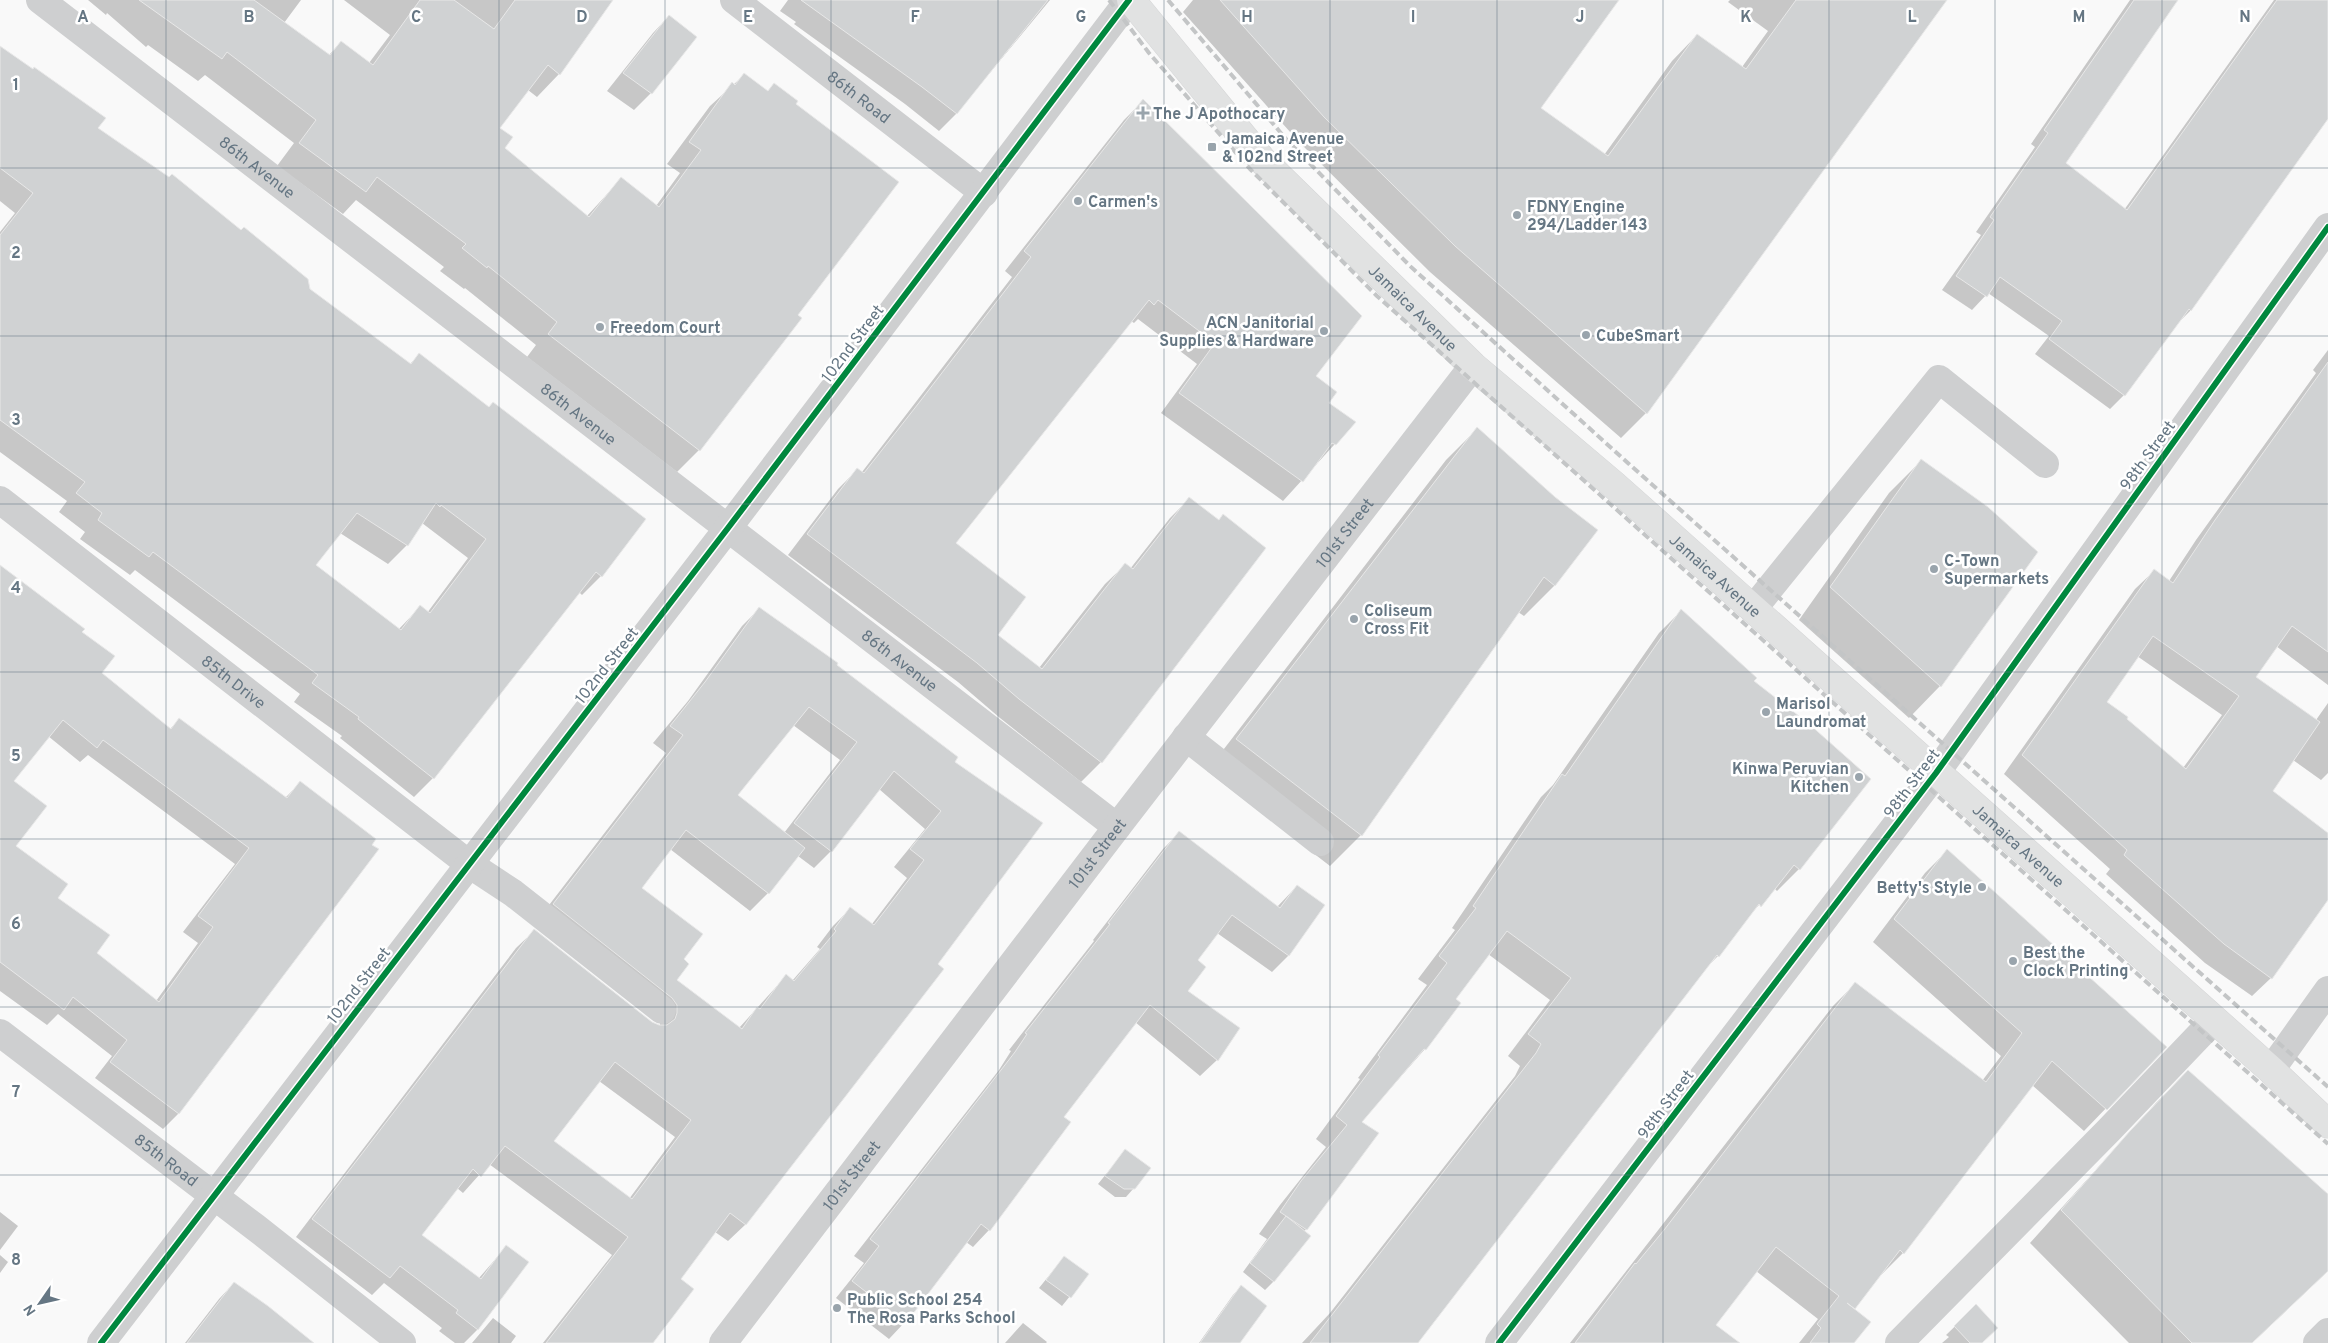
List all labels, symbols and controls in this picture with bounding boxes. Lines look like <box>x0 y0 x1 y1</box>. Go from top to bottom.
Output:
text: A <box>77 8 89 28</box>
text: B <box>243 8 255 28</box>
text: C <box>411 8 421 28</box>
text: D <box>576 8 588 28</box>
text: E <box>743 8 753 28</box>
text: F <box>910 8 920 28</box>
text: G <box>1076 8 1086 28</box>
text: H <box>1241 8 1253 28</box>
text: I <box>1411 8 1415 28</box>
text: J <box>1576 8 1584 28</box>
text: K <box>1740 8 1752 28</box>
text: L <box>1907 8 1917 28</box>
text: M <box>2073 8 2085 28</box>
text: N <box>2239 8 2251 28</box>
street label: 86th Road <box>822 67 894 129</box>
text: 1 <box>13 76 19 96</box>
place label: The J Apothocary <box>1153 105 1285 125</box>
marker: The J Apothocary <box>1137 107 1149 119</box>
place label: Jamaica Avenue & 102nd Street <box>1222 130 1344 168</box>
street label: 86th Avenue <box>214 133 298 204</box>
marker: Jamaica Avenue & 102nd Street <box>1206 141 1218 153</box>
place label: Carmen's <box>1088 193 1158 213</box>
marker: Carmen's <box>1072 195 1084 207</box>
place label: FDNY Engine 294/Ladder 143 <box>1527 198 1648 236</box>
marker: FDNY Engine 294/Ladder 143 <box>1511 209 1523 221</box>
text: 2 <box>11 244 21 264</box>
street label: Jamaica Avenue <box>1363 261 1460 357</box>
street label: 102nd Street <box>818 301 889 387</box>
place label: ACN Janitorial Supplies & Hardware <box>1159 314 1314 352</box>
place label: Freedom Court <box>610 319 721 339</box>
marker: Freedom Court <box>594 321 606 333</box>
marker: ACN Janitorial Supplies & Hardware <box>1318 325 1330 337</box>
place label: CubeSmart <box>1596 327 1680 347</box>
marker: CubeSmart <box>1580 329 1592 341</box>
street label: 86th Avenue <box>535 380 619 451</box>
text: 3 <box>11 411 21 431</box>
street label: 98th Street <box>2117 417 2181 495</box>
street label: 101st Street <box>1312 495 1379 573</box>
street label: Jamaica Avenue <box>1664 531 1764 623</box>
place label: C‑Town Supermarkets <box>1944 552 2049 590</box>
marker: C‑Town Supermarkets <box>1928 563 1940 575</box>
text: 4 <box>11 579 21 599</box>
place label: Coliseum Cross Fit <box>1364 602 1433 640</box>
marker: Coliseum Cross Fit <box>1348 613 1360 625</box>
street label: 102nd Street <box>571 624 644 709</box>
street label: 86th Avenue <box>856 626 941 697</box>
street label: 85th Drive <box>196 652 269 714</box>
place label: Marisol Laundromat <box>1776 695 1866 733</box>
marker: Marisol Laundromat <box>1760 706 1772 718</box>
street label: 98th Street <box>1880 746 1945 823</box>
text: 5 <box>11 747 21 767</box>
place label: Kinwa Peruvian Kitchen <box>1732 760 1849 798</box>
marker: Kinwa Peruvian Kitchen <box>1853 771 1865 783</box>
street label: Jamaica Avenue <box>1967 801 2067 893</box>
street label: 101st Street <box>1065 815 1132 894</box>
place label: Betty's Style <box>1876 879 1972 899</box>
marker: Betty's Style <box>1976 881 1988 893</box>
text: 6 <box>11 915 21 935</box>
street label: 102nd Street <box>323 944 396 1029</box>
place label: Best the Clock Printing <box>2023 944 2128 982</box>
marker: Best the Clock Printing <box>2007 955 2019 967</box>
street label: 98th Street <box>1634 1067 1699 1144</box>
text: 7 <box>12 1083 20 1103</box>
street label: 85th Road <box>129 1130 201 1192</box>
street label: 101st Street <box>819 1137 886 1216</box>
text: 8 <box>11 1251 21 1271</box>
north arrow <box>15 1278 65 1328</box>
place label: Public School 254 The Rosa Parks School <box>847 1291 1016 1329</box>
text: N <box>21 1301 40 1318</box>
marker: Public School 254 The Rosa Parks School <box>831 1302 843 1314</box>

